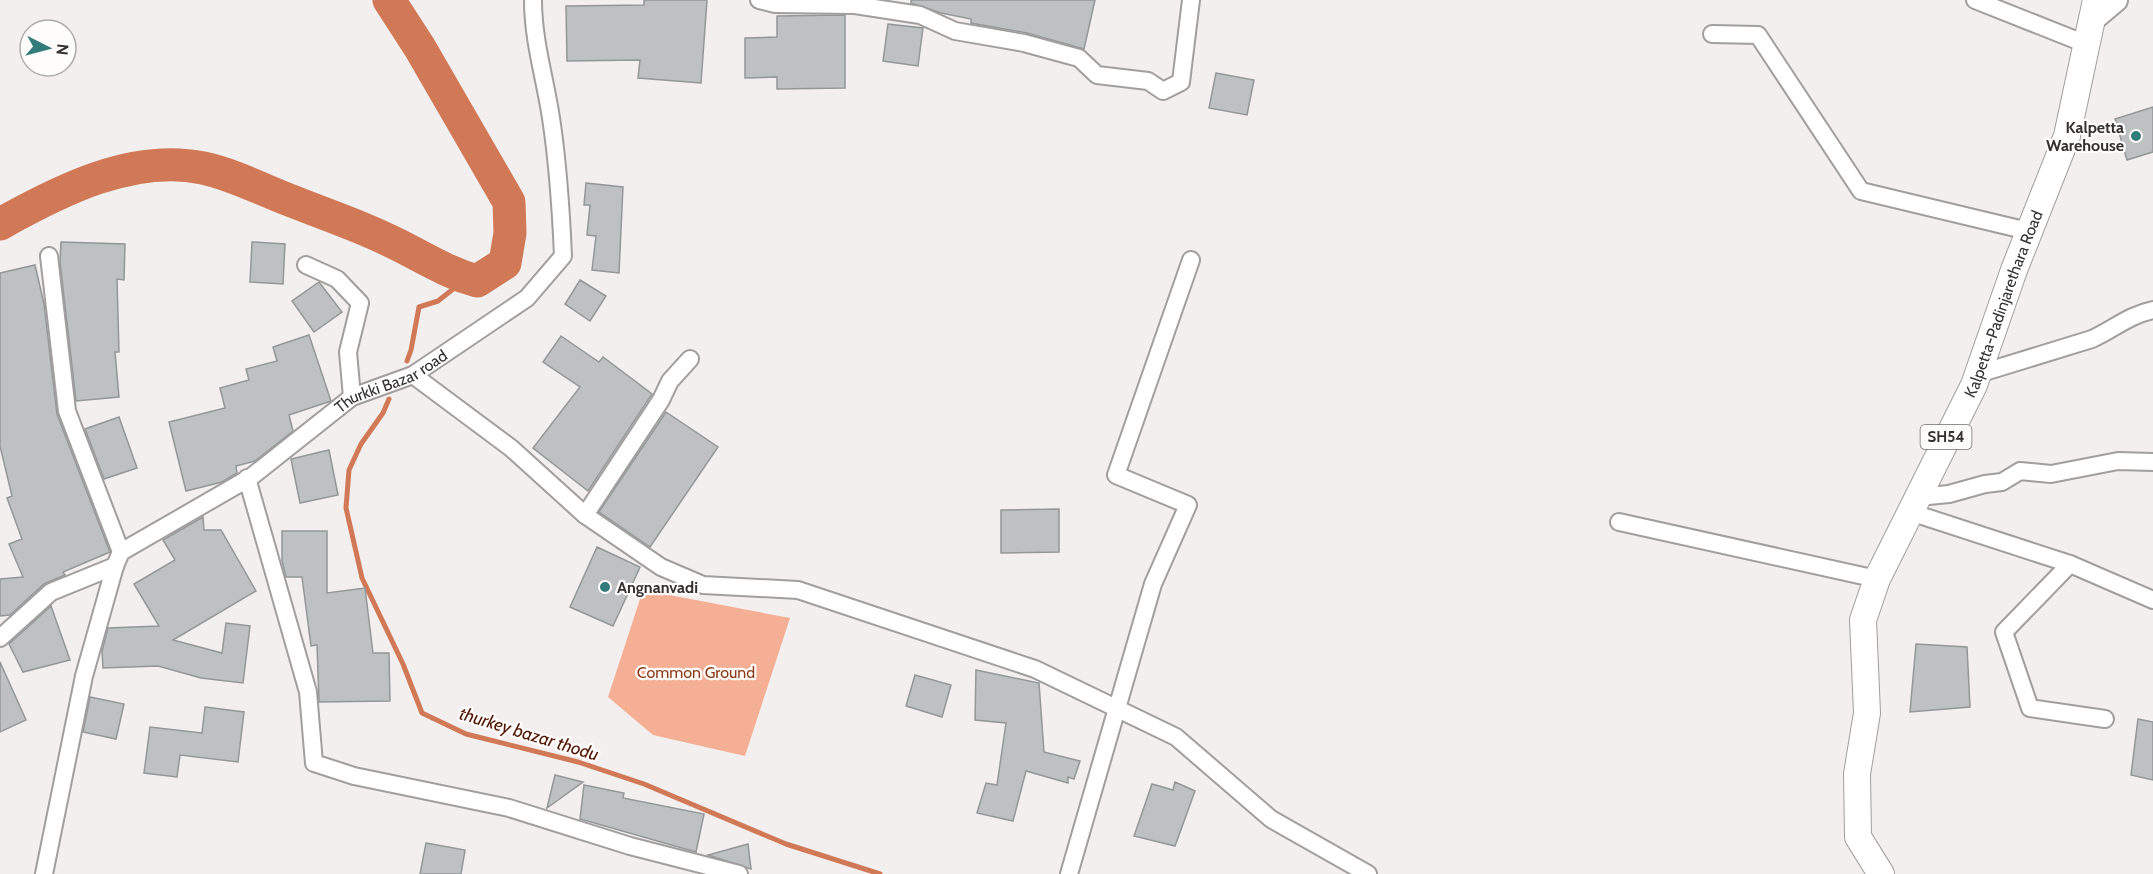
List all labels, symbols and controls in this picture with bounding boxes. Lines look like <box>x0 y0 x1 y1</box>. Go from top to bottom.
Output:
north arrow <box>18 18 78 78</box>
text: N <box>52 43 72 56</box>
place label: Kalpetta Warehouse <box>2046 118 2124 155</box>
marker: Kalpetta Warehouse <box>2129 129 2143 143</box>
street label: Kalpetta-Padinjarethara Road <box>1960 208 2047 401</box>
street label: Thurkki Bazar road <box>331 346 451 417</box>
road number: SH54 <box>1920 425 1972 449</box>
place label: Angnanvadi <box>617 578 698 597</box>
marker: Angnanvadi <box>598 580 612 594</box>
park label: Common Ground <box>637 663 755 682</box>
water label: thurkey bazar thodu <box>457 702 601 766</box>

